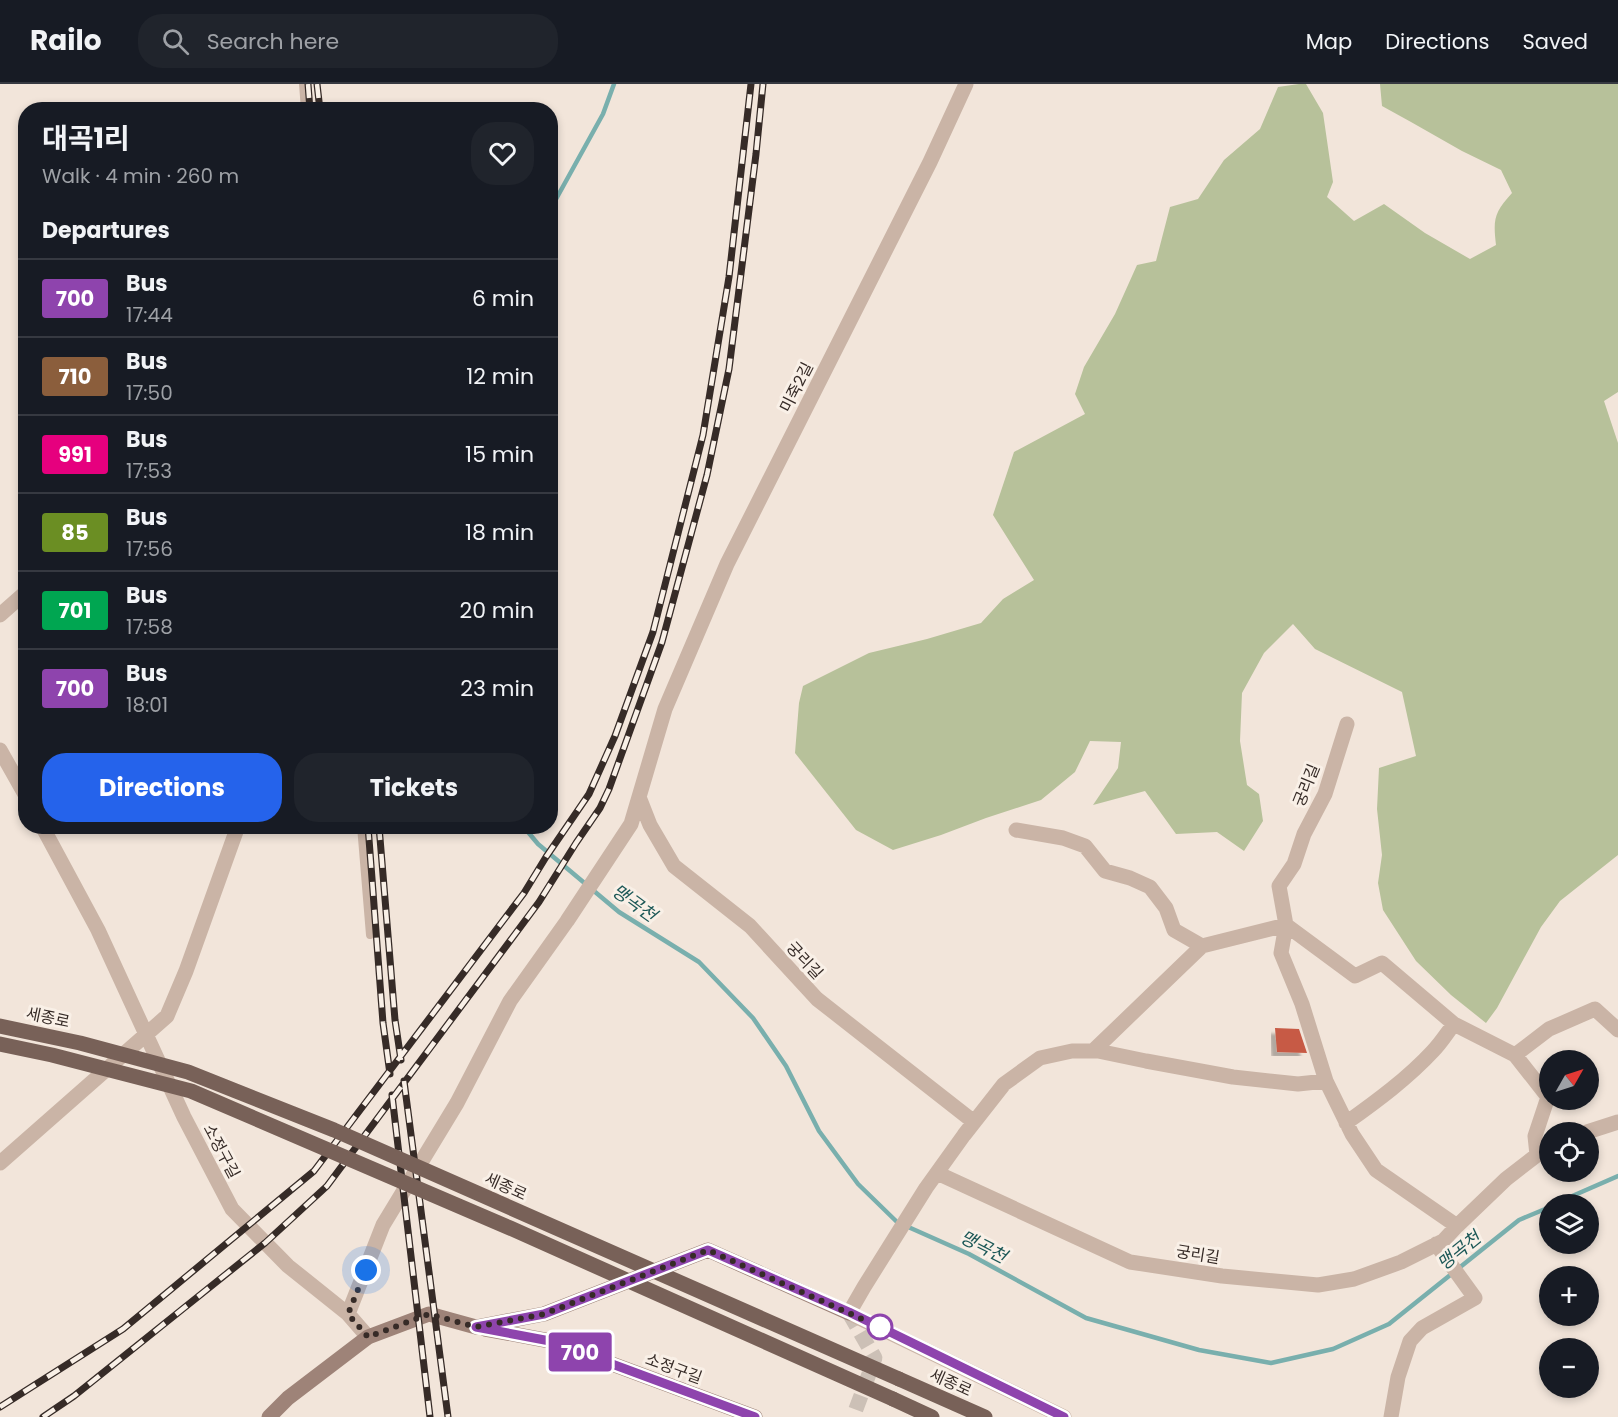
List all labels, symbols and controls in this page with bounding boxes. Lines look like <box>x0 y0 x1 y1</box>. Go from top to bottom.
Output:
search box <box>138 14 558 68</box>
text: Railo <box>30 21 102 60</box>
icon: search <box>159 25 192 58</box>
text: Search here <box>207 26 339 57</box>
text: Map <box>1306 27 1352 56</box>
text: Directions <box>1385 27 1489 56</box>
text: Saved <box>1522 27 1588 56</box>
text: 대곡1리 <box>42 119 130 158</box>
button: heart <box>471 122 534 185</box>
text: Walk · 4 min · 260 m <box>42 162 239 190</box>
text: Departures <box>42 215 170 246</box>
text: Bus <box>126 268 168 299</box>
text: 6 min <box>472 283 534 314</box>
text: 700 <box>56 284 94 313</box>
text: 17:44 <box>126 301 173 329</box>
text: Bus <box>126 346 168 377</box>
street label: 미죽2길 <box>774 358 819 416</box>
text: 12 min <box>466 361 534 392</box>
text: 710 <box>59 362 91 391</box>
text: 17:50 <box>126 379 173 407</box>
text: Bus <box>126 424 168 455</box>
text: 15 min <box>465 439 534 470</box>
text: 991 <box>58 440 92 469</box>
text: 17:53 <box>126 457 172 485</box>
text: Bus <box>126 502 168 533</box>
text: 18 min <box>465 517 534 548</box>
text: 85 <box>61 518 89 547</box>
text: 17:56 <box>126 535 173 563</box>
text: Bus <box>126 580 168 611</box>
text: 20 min <box>460 595 534 626</box>
text: 701 <box>59 596 91 625</box>
text: 17:58 <box>126 613 173 641</box>
text: Bus <box>126 658 168 689</box>
text: 23 min <box>460 673 534 704</box>
text: 700 <box>56 674 94 703</box>
text: 18:01 <box>126 691 168 719</box>
button: Directions <box>42 753 282 822</box>
button: Tickets <box>294 753 534 822</box>
street label: 궁리길 <box>1288 760 1325 810</box>
water label: 맹곡천 <box>607 878 664 929</box>
street label: 궁리길 <box>781 936 828 984</box>
street label: 세종로 <box>24 1002 72 1033</box>
north arrow <box>1539 1050 1599 1110</box>
map controls <box>1539 1050 1599 1398</box>
street label: 소정구길 <box>198 1120 246 1183</box>
button: locate <box>1539 1122 1599 1182</box>
street label: 세종로 <box>481 1167 531 1206</box>
button: layers <box>1539 1194 1599 1254</box>
water label: 맹곡천 <box>955 1224 1013 1270</box>
water label: 맹곡천 <box>1432 1224 1488 1276</box>
street label: 궁리길 <box>1174 1240 1222 1269</box>
your location <box>351 1255 381 1285</box>
button: + <box>1539 1266 1599 1326</box>
unlabelled marker <box>867 1314 893 1340</box>
line badge: 700 <box>546 1332 614 1372</box>
text: 700 <box>561 1338 599 1367</box>
button: − <box>1539 1338 1599 1398</box>
street label: 소정구길 <box>642 1348 705 1389</box>
street label: 세종로 <box>926 1363 976 1402</box>

